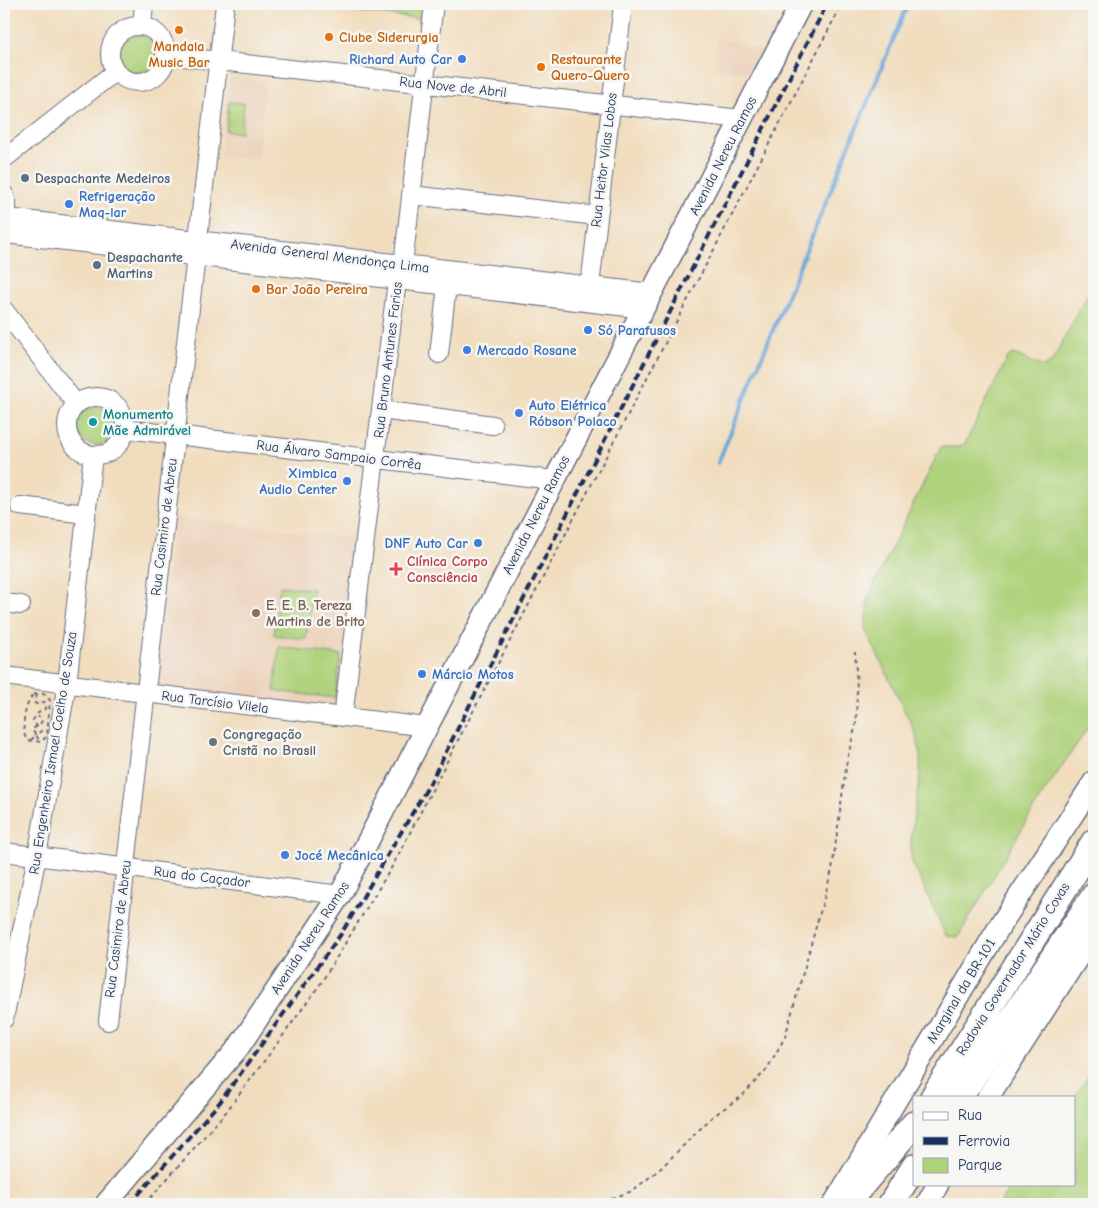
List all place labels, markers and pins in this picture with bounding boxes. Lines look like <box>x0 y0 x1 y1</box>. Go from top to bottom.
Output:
marker: Mandala Music Bar <box>173 24 185 36</box>
place label: Clube Siderurgia <box>339 29 439 46</box>
marker: Clube Siderurgia <box>323 31 335 43</box>
place label: Mandala Music Bar <box>149 38 210 71</box>
place label: Richard Auto Car <box>349 51 452 68</box>
place label: Restaurante Quero-Quero <box>551 51 630 84</box>
marker: Richard Auto Car <box>456 53 468 65</box>
marker: Restaurante Quero-Quero <box>535 61 547 73</box>
place label: Despachante Medeiros <box>35 170 170 187</box>
marker: Despachante Medeiros <box>19 172 31 184</box>
place label: Refrigeração Maq-lar <box>79 188 155 221</box>
marker: Refrigeração Maq-lar <box>63 198 75 210</box>
place label: Despachante Martins <box>107 249 183 282</box>
marker: Despachante Martins <box>91 259 103 271</box>
place label: Bar João Pereira <box>266 281 368 298</box>
marker: Bar João Pereira <box>250 283 262 295</box>
place label: Só Parafusos <box>598 322 676 339</box>
marker: Só Parafusos <box>582 324 594 336</box>
place label: Mercado Rosane <box>477 342 577 359</box>
marker: Mercado Rosane <box>461 344 473 356</box>
place label: Auto Elétrica Róbson Polaco <box>529 397 617 430</box>
place label: Monumento Mãe Admirável <box>103 406 191 439</box>
marker: Auto Elétrica Róbson Polaco <box>513 407 525 419</box>
marker: Monumento Mãe Admirável <box>87 416 99 428</box>
place label: Ximbica Audio Center <box>259 465 337 498</box>
marker: Ximbica Audio Center <box>341 475 353 487</box>
place label: DNF Auto Car <box>384 535 468 552</box>
marker: DNF Auto Car <box>472 537 484 549</box>
place label: Clínica Corpo Consciência <box>407 553 488 586</box>
marker: Clínica Corpo Consciência <box>389 562 403 576</box>
place label: E. E. B. Tereza Martins de Brito <box>266 597 365 630</box>
marker: E. E. B. Tereza Martins de Brito <box>250 607 262 619</box>
place label: Márcio Motos <box>432 666 514 683</box>
marker: Márcio Motos <box>416 668 428 680</box>
place label: Congregação Cristã no Brasil <box>223 726 316 759</box>
marker: Congregação Cristã no Brasil <box>207 736 219 748</box>
place label: Jocé Mecânica <box>295 847 384 864</box>
marker: Jocé Mecânica <box>279 849 291 861</box>

